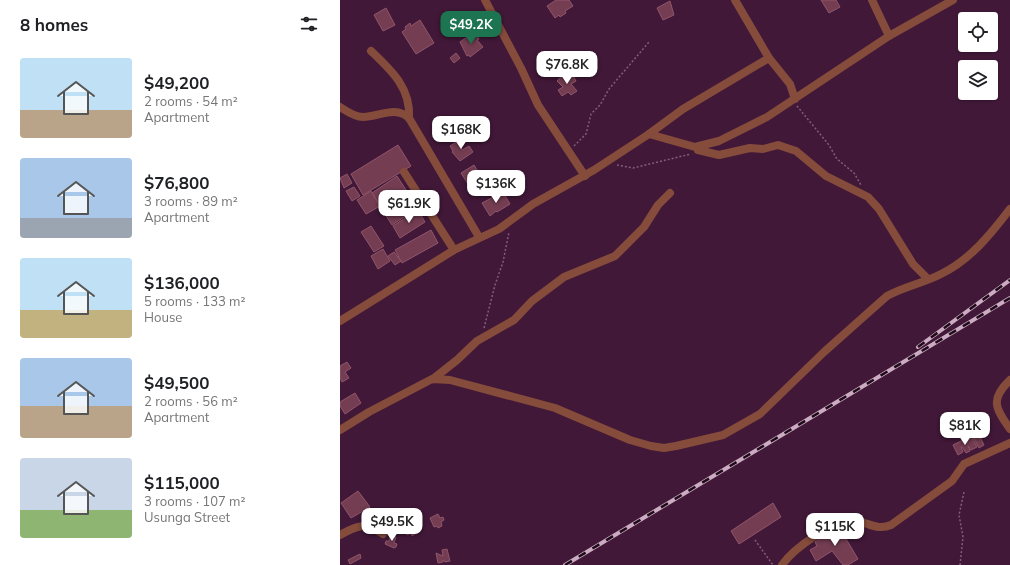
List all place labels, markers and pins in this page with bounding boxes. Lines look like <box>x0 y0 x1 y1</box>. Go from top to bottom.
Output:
pin: $49.2K <box>438 11 504 45</box>
pin: $76.8K <box>534 51 600 85</box>
pin: $168K <box>433 116 489 150</box>
pin: $136K <box>468 170 524 204</box>
pin: $61.9K <box>376 190 442 224</box>
pin: $81K <box>941 412 989 446</box>
pin: $49.5K <box>359 508 425 542</box>
pin: $115K <box>807 513 863 547</box>

